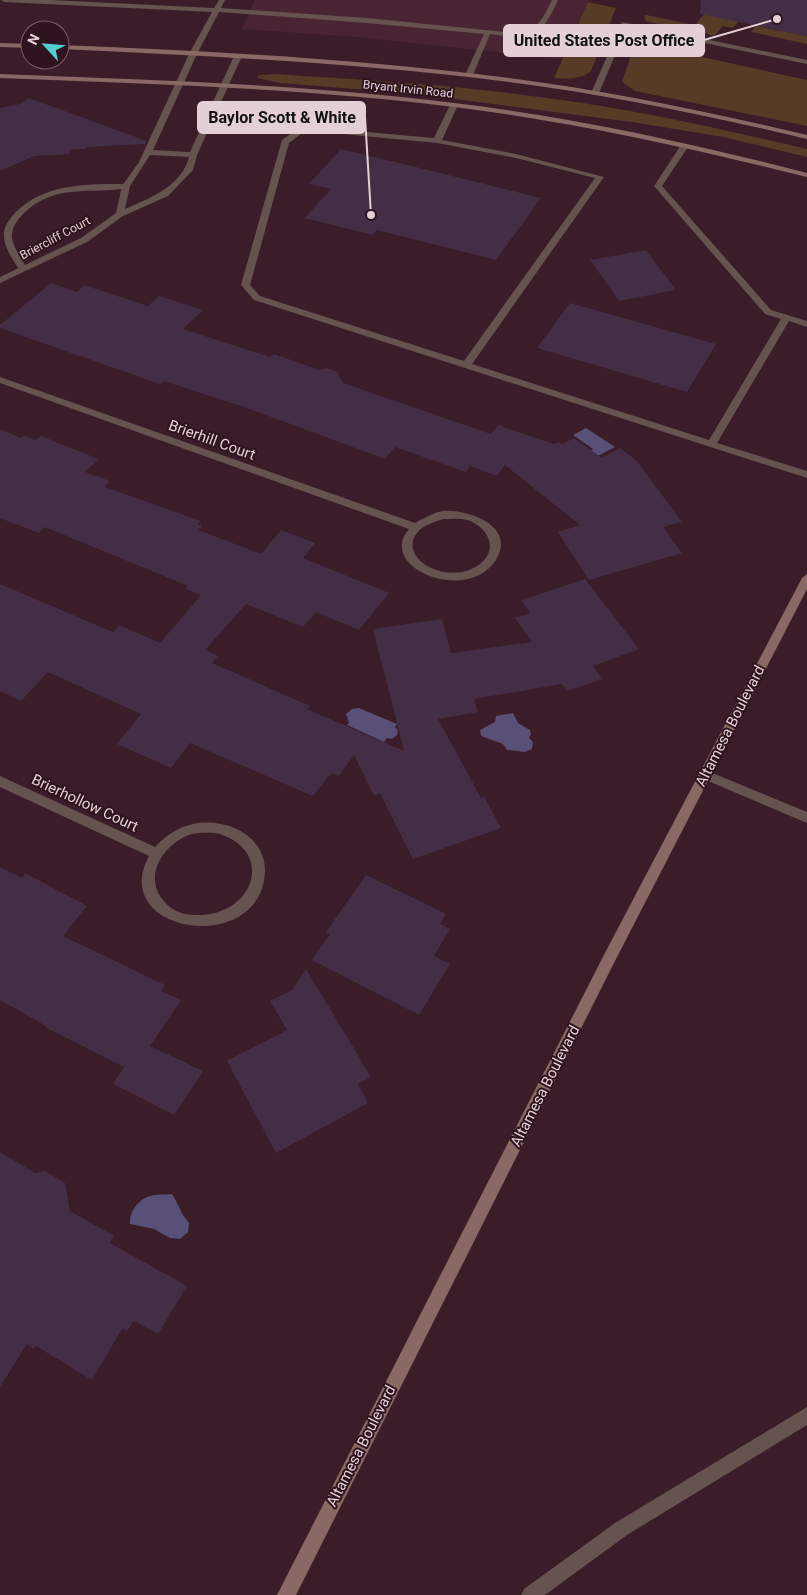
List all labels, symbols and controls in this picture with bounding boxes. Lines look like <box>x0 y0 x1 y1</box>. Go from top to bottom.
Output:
north arrow <box>20 20 70 70</box>
callout: United States Post Office <box>504 25 704 56</box>
text: N <box>24 31 43 47</box>
text: United States Post Office <box>514 31 695 50</box>
street label: Bryant Irvin Road <box>362 77 454 101</box>
callout: Baylor Scott & White <box>198 102 365 133</box>
text: Baylor Scott & White <box>208 108 356 127</box>
street label: Briercliff Court <box>17 214 93 262</box>
street label: Brierhill Court <box>166 416 258 464</box>
street label: Altamesa Boulevard <box>692 662 768 790</box>
street label: Brierhollow Court <box>29 770 141 836</box>
street label: Altamesa Boulevard <box>507 1022 583 1150</box>
street label: Altamesa Boulevard <box>323 1382 399 1510</box>

